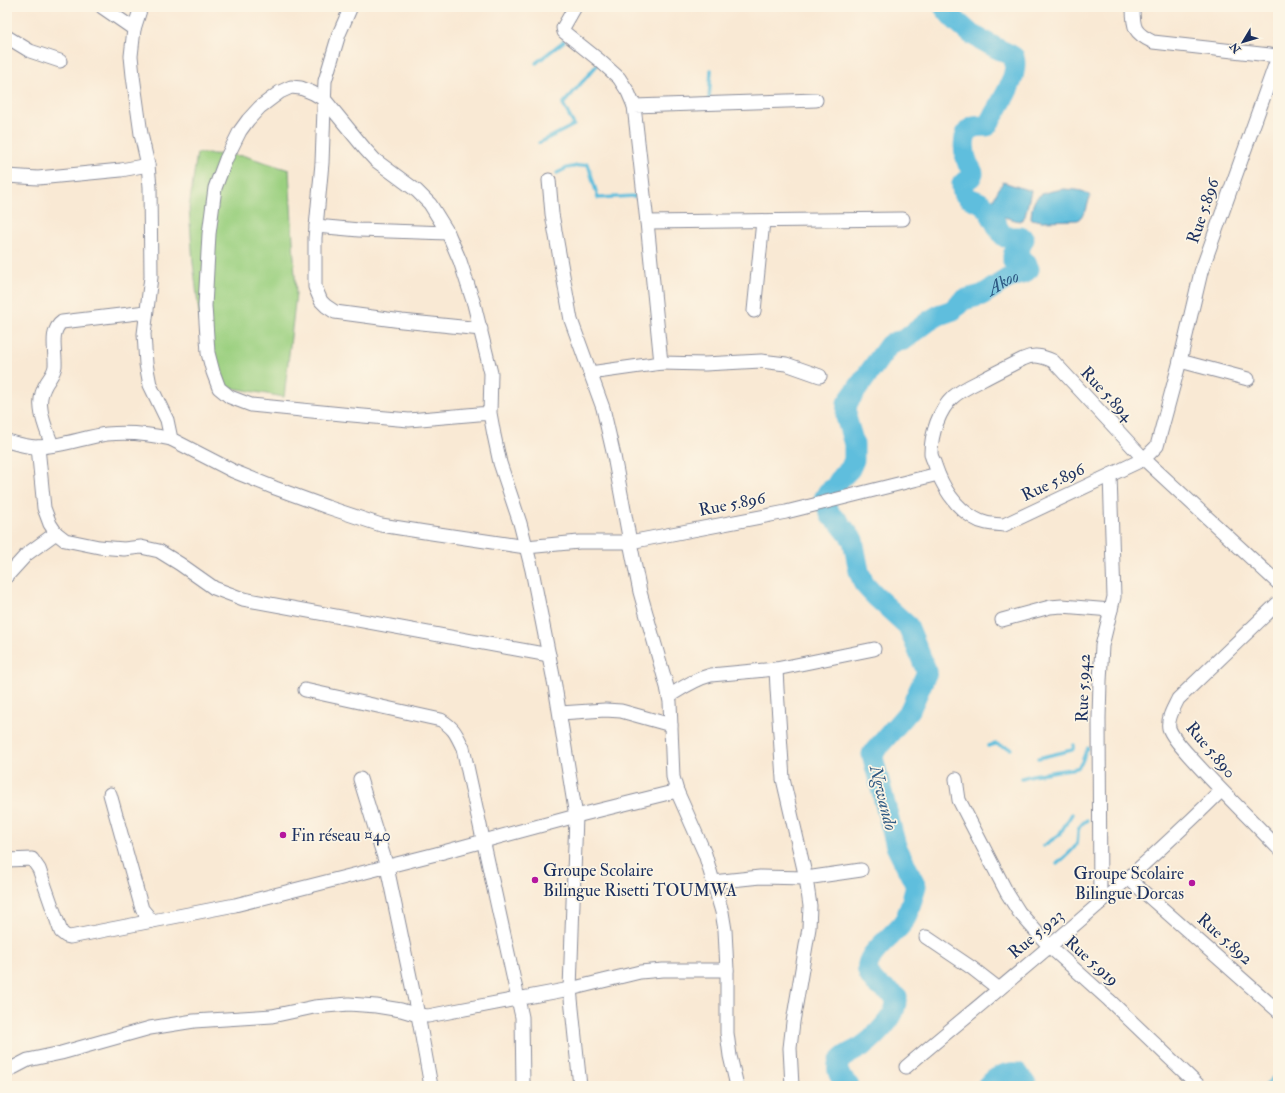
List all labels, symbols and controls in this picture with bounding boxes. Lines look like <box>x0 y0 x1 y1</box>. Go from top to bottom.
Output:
north arrow <box>1223 22 1263 62</box>
text: N <box>1227 39 1244 57</box>
street label: Rue 5.896 <box>1182 174 1224 246</box>
water label: Akoo <box>980 264 1022 302</box>
street label: Rue 5.894 <box>1076 362 1138 427</box>
street label: Rue 5.896 <box>1018 458 1089 506</box>
street label: Rue 5.896 <box>697 487 768 521</box>
street label: Rue 5.942 <box>1071 653 1095 723</box>
street label: Rue 5.890 <box>1181 717 1241 783</box>
water label: Ngwando <box>864 762 902 833</box>
place label: Fin réseau ¤40 <box>291 825 391 846</box>
marker: Fin réseau ¤40 <box>278 830 288 840</box>
place label: Groupe Scolaire Bilingue Risetti TOUMWA <box>543 860 737 901</box>
place label: Groupe Scolaire Bilingue Dorcas <box>1074 863 1184 904</box>
marker: Groupe Scolaire Bilingue Risetti TOUMWA <box>530 875 540 885</box>
marker: Groupe Scolaire Bilingue Dorcas <box>1187 878 1197 888</box>
street label: Rue 5.923 <box>1004 905 1068 963</box>
street label: Rue 5.892 <box>1193 909 1257 970</box>
street label: Rue 5.919 <box>1061 931 1123 991</box>

